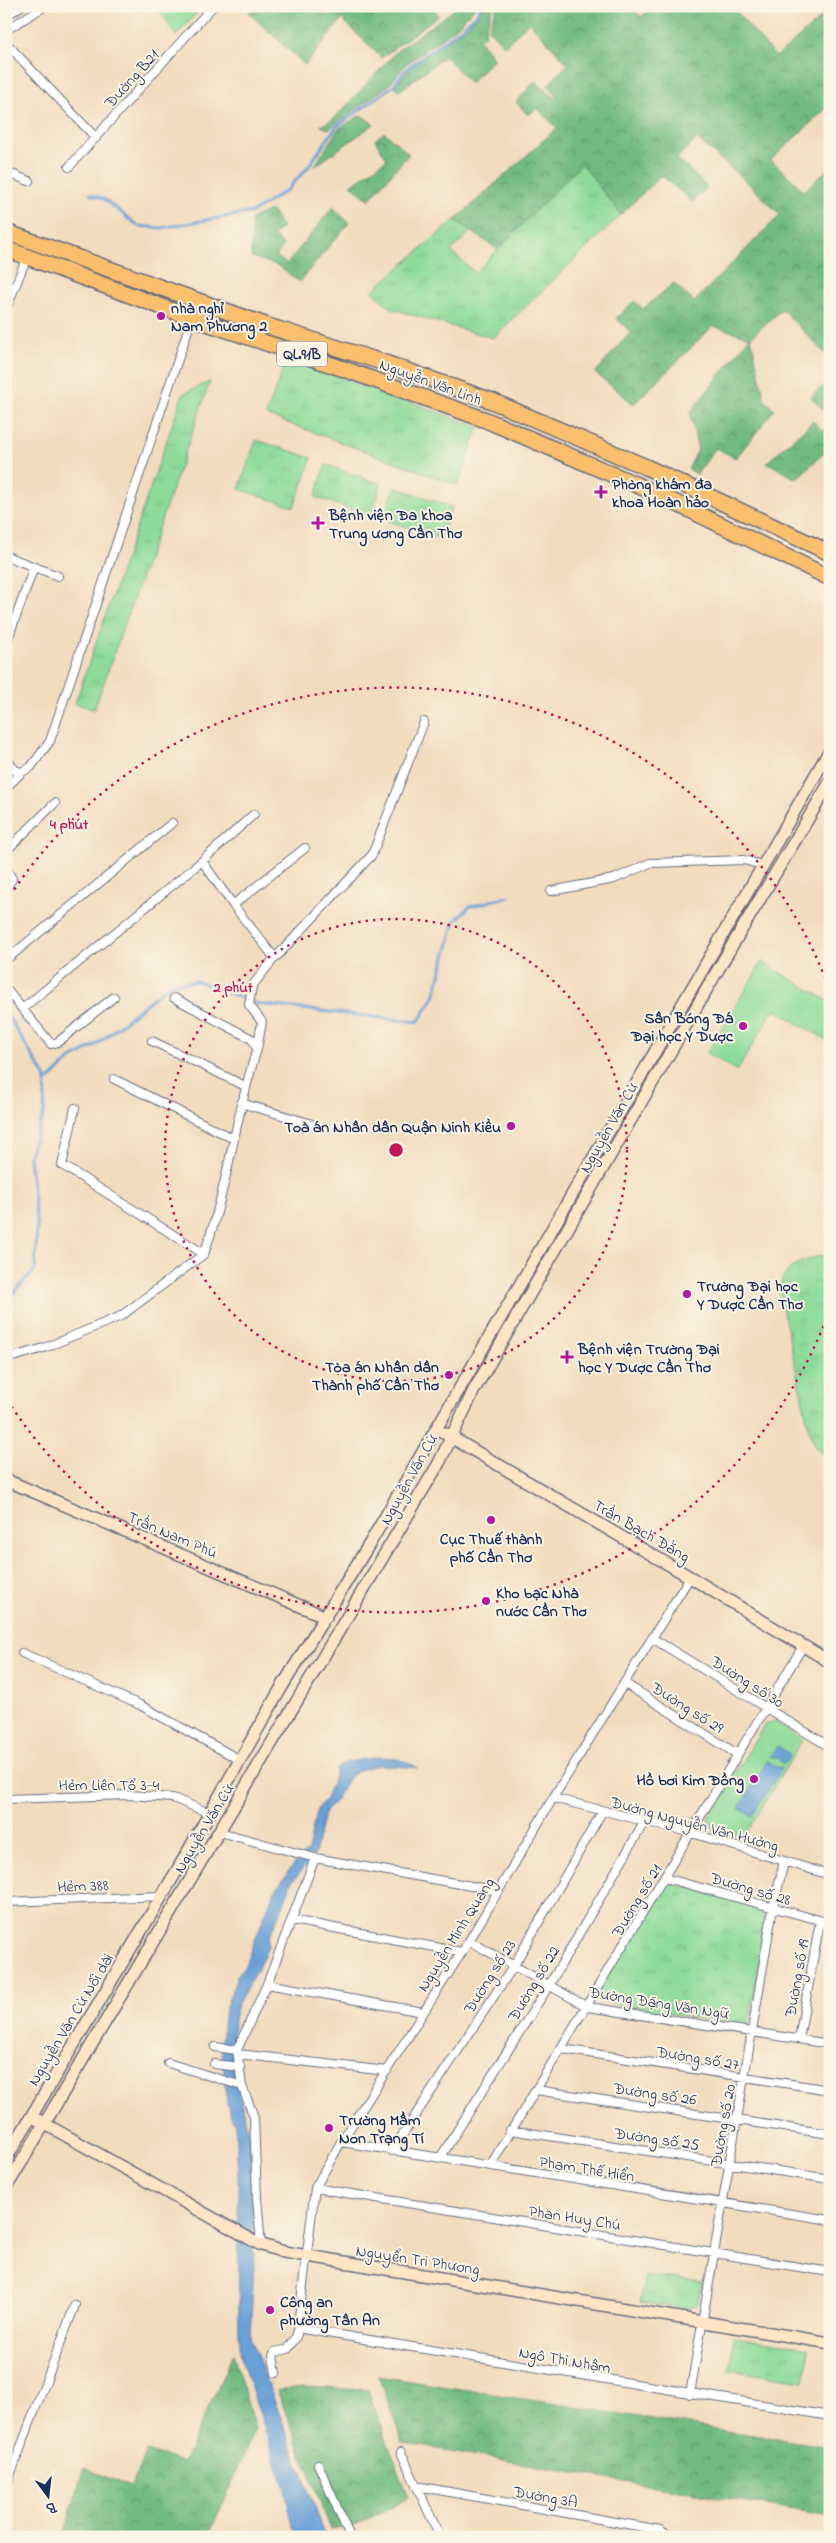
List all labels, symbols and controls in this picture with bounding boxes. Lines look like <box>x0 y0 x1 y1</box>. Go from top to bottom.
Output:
street label: Đường B21 <box>99 45 166 115</box>
place label: nhà nghỉ Nam Phương 2 <box>171 297 267 340</box>
marker: nhà nghỉ Nam Phương 2 <box>155 310 167 322</box>
road number: QL.91B <box>277 342 327 366</box>
street label: Nguyễn Văn Linh <box>376 353 485 413</box>
place label: Phòng khám đa khoa Hoàn hảo <box>612 473 712 515</box>
marker: Phòng khám đa khoa Hoàn hảo <box>594 485 608 499</box>
place label: Bệnh viện Đa khoa Trung ương Cần Thơ <box>328 504 463 547</box>
marker: Bệnh viện Đa khoa Trung ương Cần Thơ <box>311 516 325 530</box>
text: 4 phút <box>49 814 89 836</box>
text: 2 phút <box>212 977 254 999</box>
place label: Sân Bóng Đá Đại học Y Dược <box>630 1007 734 1049</box>
marker: Sân Bóng Đá Đại học Y Dược <box>737 1020 749 1032</box>
street label: Nguyễn Văn Cừ <box>574 1078 645 1178</box>
place label: Toà án Nhân dân Quận Ninh Kiều <box>284 1116 501 1140</box>
marker: Toà án Nhân dân Quận Ninh Kiều <box>505 1120 517 1132</box>
centre of rings <box>387 1141 405 1159</box>
place label: Trường Đại học Y Dược Cần Thơ <box>696 1275 804 1317</box>
marker: Trường Đại học Y Dược Cần Thơ <box>681 1288 693 1300</box>
place label: Bệnh viện Trường Đại học Y Dược Cần Thơ <box>577 1338 720 1380</box>
marker: Bệnh viện Trường Đại học Y Dược Cần Thơ <box>560 1350 574 1364</box>
place label: Tòa án Nhân dân Thành phố Cần Thơ <box>312 1356 440 1398</box>
marker: Tòa án Nhân dân Thành phố Cần Thơ <box>443 1369 455 1381</box>
street label: Nguyễn Văn Cừ <box>375 1430 445 1530</box>
street label: Trần Bạch Đằng <box>588 1494 694 1569</box>
street label: Trần Nam Phú <box>124 1506 221 1566</box>
marker: Cục Thuế thành phố Cần Thơ <box>485 1514 497 1526</box>
place label: Cục Thuế thành phố Cần Thơ <box>440 1528 543 1570</box>
place label: Kho bạc Nhà nước Cần Thơ <box>496 1582 587 1624</box>
marker: Kho bạc Nhà nước Cần Thơ <box>480 1595 492 1607</box>
street label: Đường số 30 <box>705 1650 788 1715</box>
street label: Đường số 29 <box>645 1676 728 1741</box>
place label: Hồ bơi Kim Đồng <box>637 1769 744 1794</box>
marker: Hồ bơi Kim Đồng <box>748 1773 760 1785</box>
street label: Hẻm Liên Tổ 3-4 <box>59 1774 160 1798</box>
street label: Nguyễn Văn Cừ <box>168 1780 241 1878</box>
street label: Đường Nguyễn Văn Hưởng <box>607 1791 781 1859</box>
street label: Đường số 21 <box>606 1860 669 1943</box>
street label: Đường số 28 <box>706 1867 793 1913</box>
street label: Nguyễn Minh Quang <box>412 1873 502 1997</box>
street label: Hẻm 388 <box>57 1874 109 1900</box>
street label: Đường số 23 <box>458 1935 523 2020</box>
street label: Đường số 19 <box>779 1937 817 2020</box>
street label: Đường số 22 <box>502 1942 567 2027</box>
street label: Nguyễn Văn Cừ Nối dài <box>23 1949 121 2091</box>
street label: Đường Đặng Văn Ngữ <box>586 1981 731 2027</box>
street label: Đường số 27 <box>654 2040 741 2077</box>
street label: Đường số 26 <box>611 2077 698 2113</box>
street label: Đường số 20 <box>705 2082 743 2170</box>
place label: Trường Mầm Non Trạng Tí <box>339 2109 424 2152</box>
marker: Trường Mầm Non Trạng Tí <box>323 2122 335 2134</box>
street label: Đường số 25 <box>612 2122 701 2158</box>
street label: Phạm Thế Hiển <box>537 2151 636 2189</box>
street label: Phan Huy Chú <box>527 2200 623 2238</box>
street label: Nguyển Tri Phương <box>354 2239 481 2283</box>
place label: Công an phường Tân An <box>280 2291 380 2334</box>
marker: Công an phường Tân An <box>264 2304 276 2316</box>
street label: Ngô Thì Nhậm <box>517 2341 612 2381</box>
north arrow <box>22 2470 72 2520</box>
street label: Đường 3A <box>511 2480 580 2515</box>
text: B <box>43 2495 59 2519</box>

